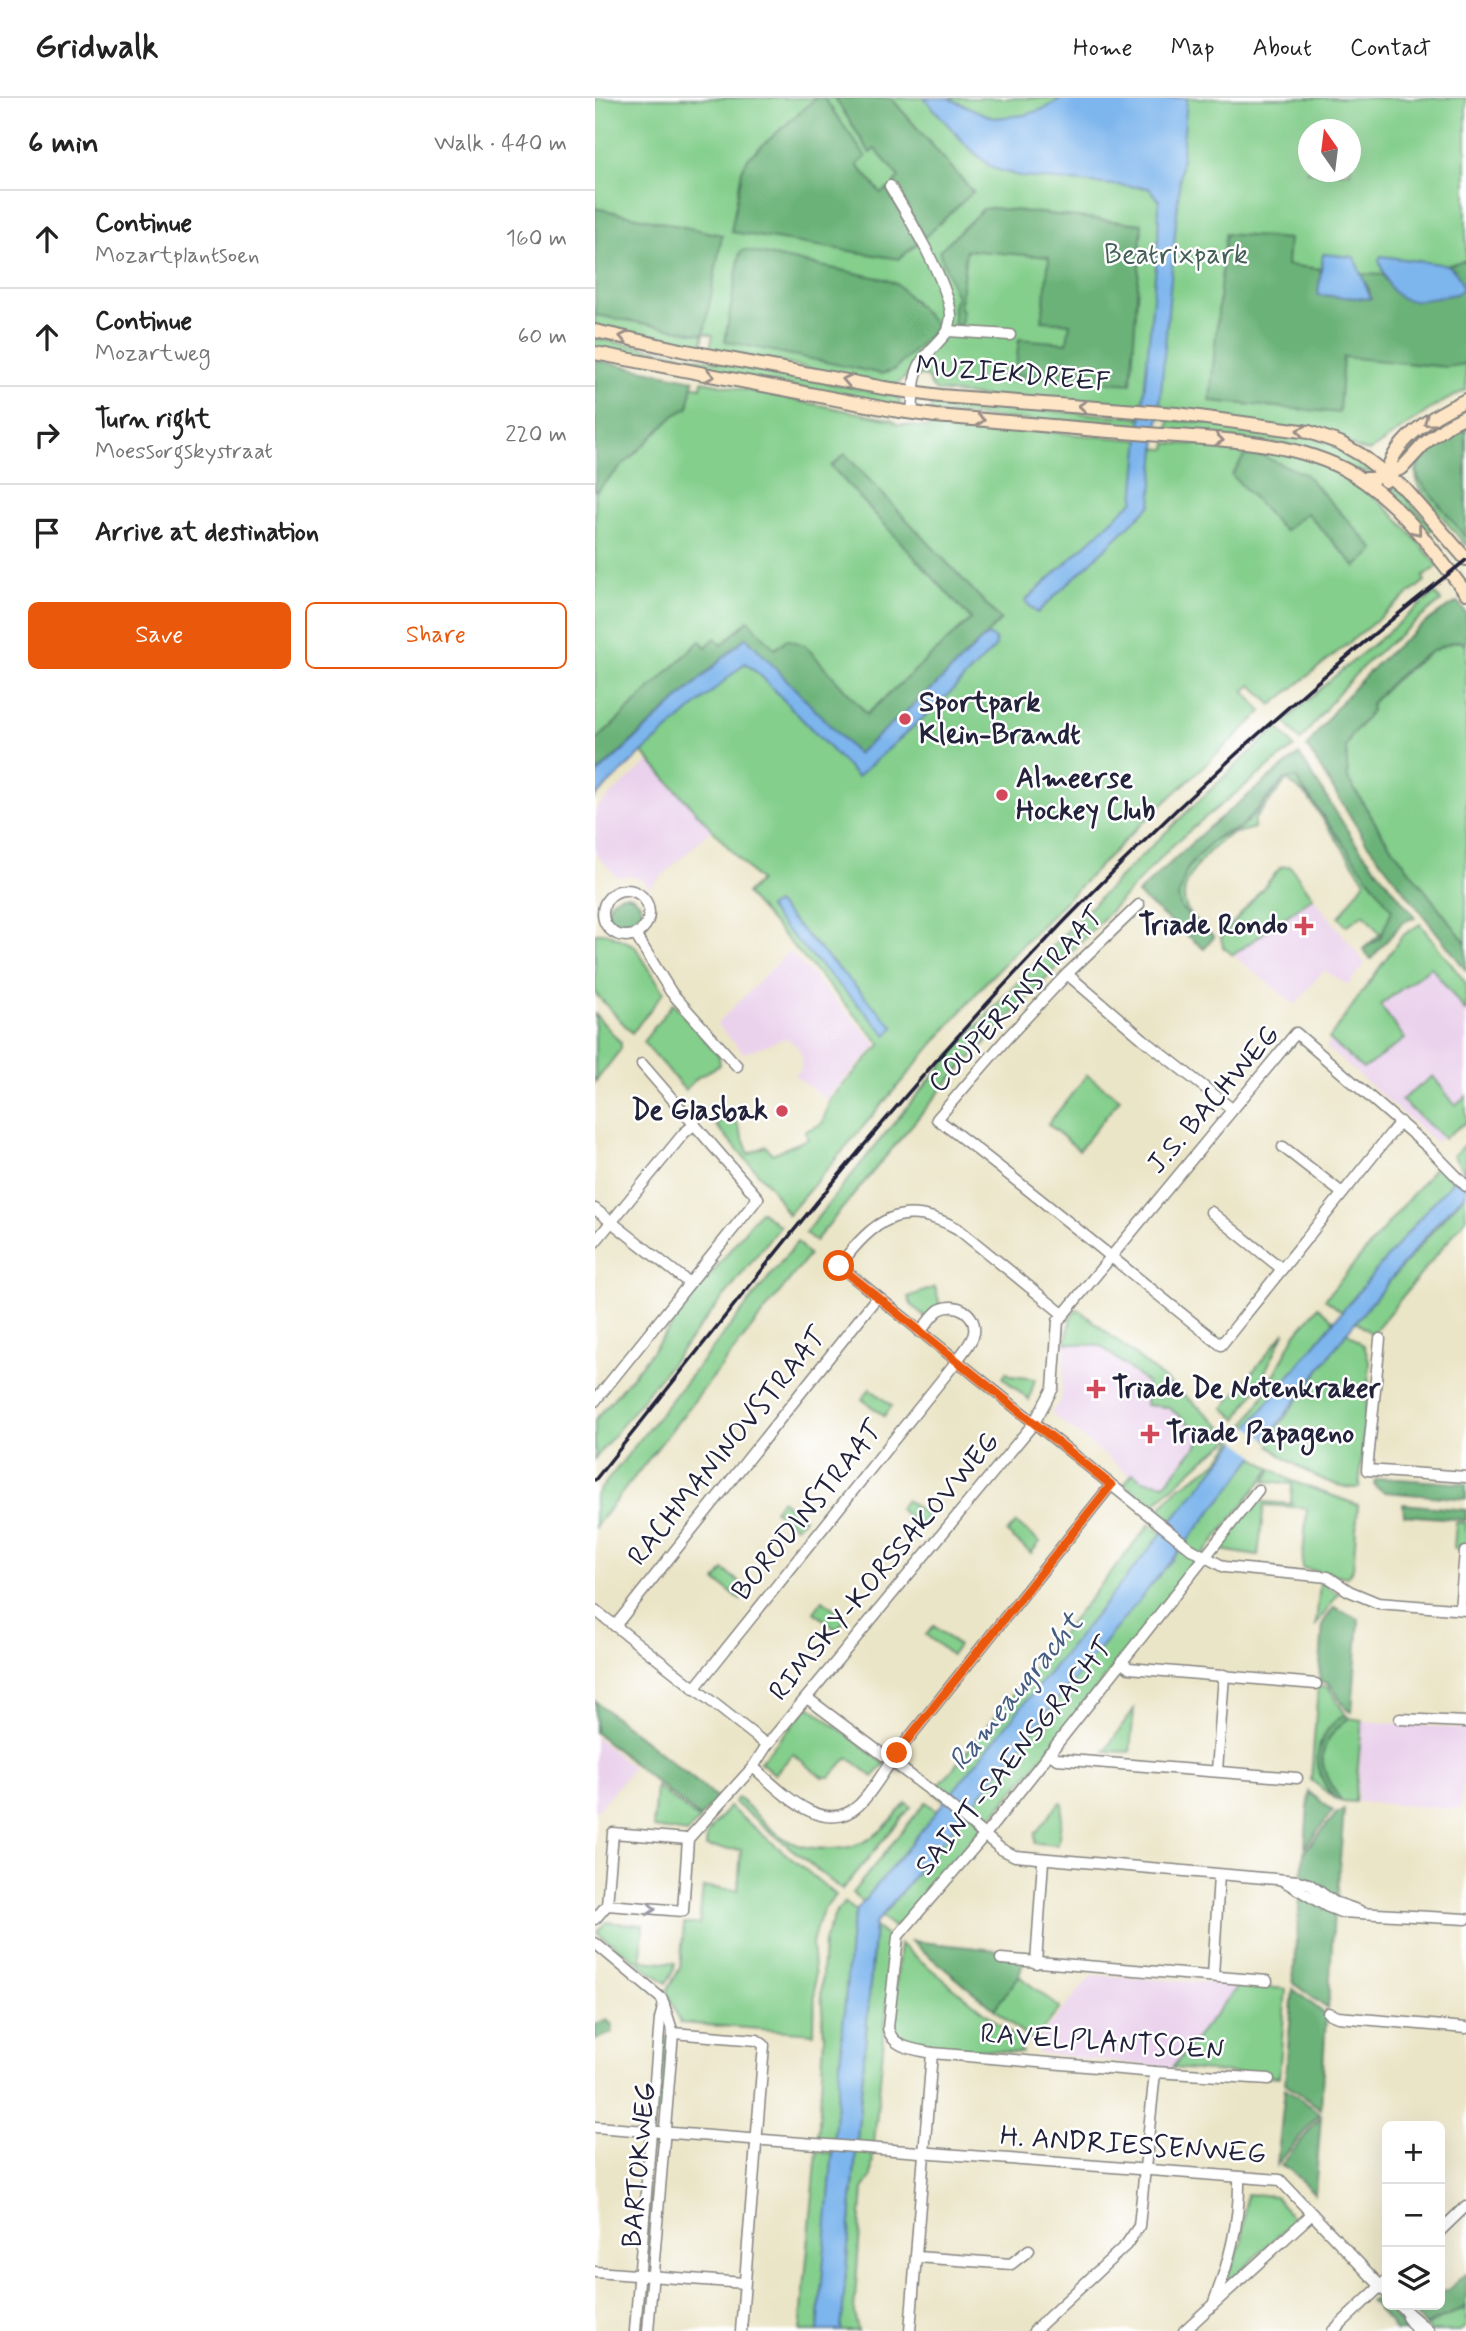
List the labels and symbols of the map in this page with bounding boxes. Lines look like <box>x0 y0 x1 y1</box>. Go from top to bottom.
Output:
north arrow <box>1298 119 1361 182</box>
park label: Beatrixpark <box>1104 237 1248 274</box>
one-way arrow <box>618 331 630 345</box>
street label: MUZIEKDREEF <box>914 348 1112 402</box>
one-way arrow <box>704 368 716 383</box>
one-way arrow <box>841 374 853 389</box>
one-way arrow <box>1078 399 1089 414</box>
one-way arrow <box>975 412 986 427</box>
one-way arrow <box>1423 414 1436 427</box>
one-way arrow <box>1295 425 1307 440</box>
one-way arrow <box>1213 433 1225 448</box>
one-way arrow <box>1409 522 1421 535</box>
place label: Sportpark Klein-Brandt <box>919 685 1081 754</box>
marker: Sportpark Klein-Brandt <box>897 711 913 727</box>
place label: Almeerse Hockey Club <box>1016 761 1155 830</box>
marker: Almeerse Hockey Club <box>994 787 1010 803</box>
street label: COUPERINSTRAAT <box>921 898 1114 1102</box>
place label: Triade Rondo <box>1138 908 1288 945</box>
marker: Triade Rondo <box>1294 916 1314 936</box>
street label: J.S. BACHWEG <box>1139 1018 1289 1182</box>
place label: De Glasbak <box>631 1093 768 1130</box>
marker: De Glasbak <box>774 1103 790 1119</box>
route start <box>823 1250 854 1281</box>
street label: RACHMANINOVSTRAAT <box>620 1319 837 1574</box>
place label: Triade De Notenkraker <box>1112 1371 1382 1408</box>
marker: Triade De Notenkraker <box>1086 1379 1106 1399</box>
street label: BORODINSTRAAT <box>724 1413 893 1609</box>
place label: Triade Papageno <box>1166 1416 1354 1456</box>
marker: Triade Papageno <box>1140 1424 1160 1444</box>
street label: RIMSKY-KORSSAKOVWEG <box>761 1425 1009 1709</box>
water label: Rameaugracht <box>940 1604 1093 1780</box>
street label: SAINT-SAENSGRACHT <box>907 1629 1123 1884</box>
route end <box>881 1737 912 1768</box>
one-way arrow <box>646 1901 657 1916</box>
street label: RAVELPLANTSOEN <box>979 2016 1225 2070</box>
street label: BARTOKWEG <box>614 2081 666 2249</box>
street label: H. ANDRIESSENWEG <box>999 2118 1267 2174</box>

